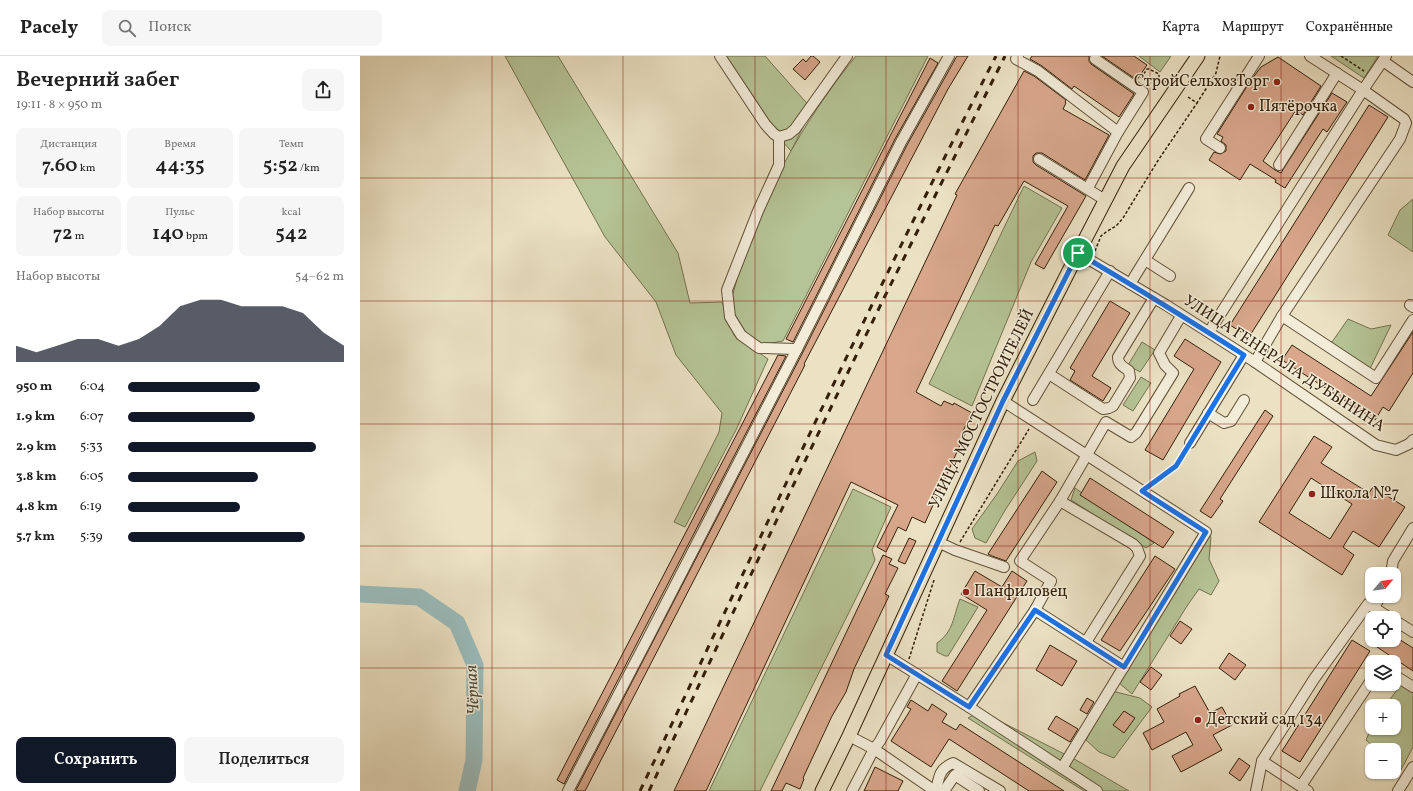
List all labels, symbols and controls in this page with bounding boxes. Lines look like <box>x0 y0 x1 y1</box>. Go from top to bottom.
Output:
search box <box>102 10 382 46</box>
text: Pacely <box>20 15 78 41</box>
icon: search <box>116 17 138 39</box>
text: Поиск <box>148 17 191 38</box>
text: Карта <box>1162 18 1200 37</box>
text: Маршрут <box>1222 18 1284 37</box>
text: Сохранённые <box>1306 18 1393 37</box>
text: Вечерний забег <box>16 65 179 96</box>
button: share <box>302 69 344 111</box>
place label: СтройСельхозТорг <box>1134 71 1269 93</box>
marker: СтройСельхозТорг <box>1272 77 1282 87</box>
text: 19:11 · 8 × 950 m <box>16 96 102 114</box>
place label: Пятёрочка <box>1259 96 1338 118</box>
marker: Пятёрочка <box>1246 102 1256 112</box>
text: Дистанция <box>40 137 97 152</box>
text: Время <box>164 137 196 152</box>
text: Темп <box>279 137 304 152</box>
text: 7.60 <box>42 152 78 180</box>
text: 44:35 <box>155 152 205 180</box>
text: 5:52 <box>263 152 298 180</box>
text: km <box>78 161 96 176</box>
text: /km <box>298 161 320 176</box>
text: Набор высоты <box>33 205 104 220</box>
text: Пульс <box>165 205 195 220</box>
text: kcal <box>282 205 301 220</box>
text: 72 <box>53 220 73 248</box>
text: 140 <box>152 220 184 248</box>
text: 542 <box>275 220 307 248</box>
text: m <box>73 229 85 244</box>
text: bpm <box>184 229 208 244</box>
pin <box>1061 236 1095 270</box>
icon: arrive <box>1067 242 1089 264</box>
text: Набор высоты <box>16 268 100 286</box>
text: 54–62 m <box>295 268 344 286</box>
street label: УЛИЦА ГЕНЕРАЛА ДУБЫНИНА <box>1179 290 1389 438</box>
street label: УЛИЦА МОСТОСТРОИТЕЛЕЙ <box>924 306 1040 512</box>
text: 950 m <box>16 378 52 396</box>
text: 6:04 <box>80 378 105 396</box>
text: 1.9 km <box>16 408 55 426</box>
text: 6:07 <box>80 408 104 426</box>
text: 2.9 km <box>16 438 57 456</box>
text: 5:33 <box>80 438 103 456</box>
text: 3.8 km <box>16 468 56 486</box>
text: 6:05 <box>80 468 104 486</box>
place label: Школа №7 <box>1320 483 1400 505</box>
marker: Школа №7 <box>1307 489 1317 499</box>
text: 4.8 km <box>16 498 58 516</box>
text: 6:19 <box>80 498 101 516</box>
text: 5.7 km <box>16 528 55 546</box>
text: 5:39 <box>80 528 102 546</box>
north arrow <box>1365 567 1401 603</box>
map controls <box>1365 567 1401 779</box>
place label: Панфиловец <box>974 581 1067 603</box>
marker: Панфиловец <box>961 587 971 597</box>
button: locate <box>1365 611 1401 647</box>
button: layers <box>1365 655 1401 691</box>
water label: Чёрная <box>460 664 486 716</box>
button: + <box>1365 699 1401 735</box>
place label: Детский сад 134 <box>1206 709 1323 731</box>
marker: Детский сад 134 <box>1193 715 1203 725</box>
button: Сохранить <box>16 737 176 783</box>
button: Поделиться <box>184 737 344 783</box>
button: − <box>1365 743 1401 779</box>

